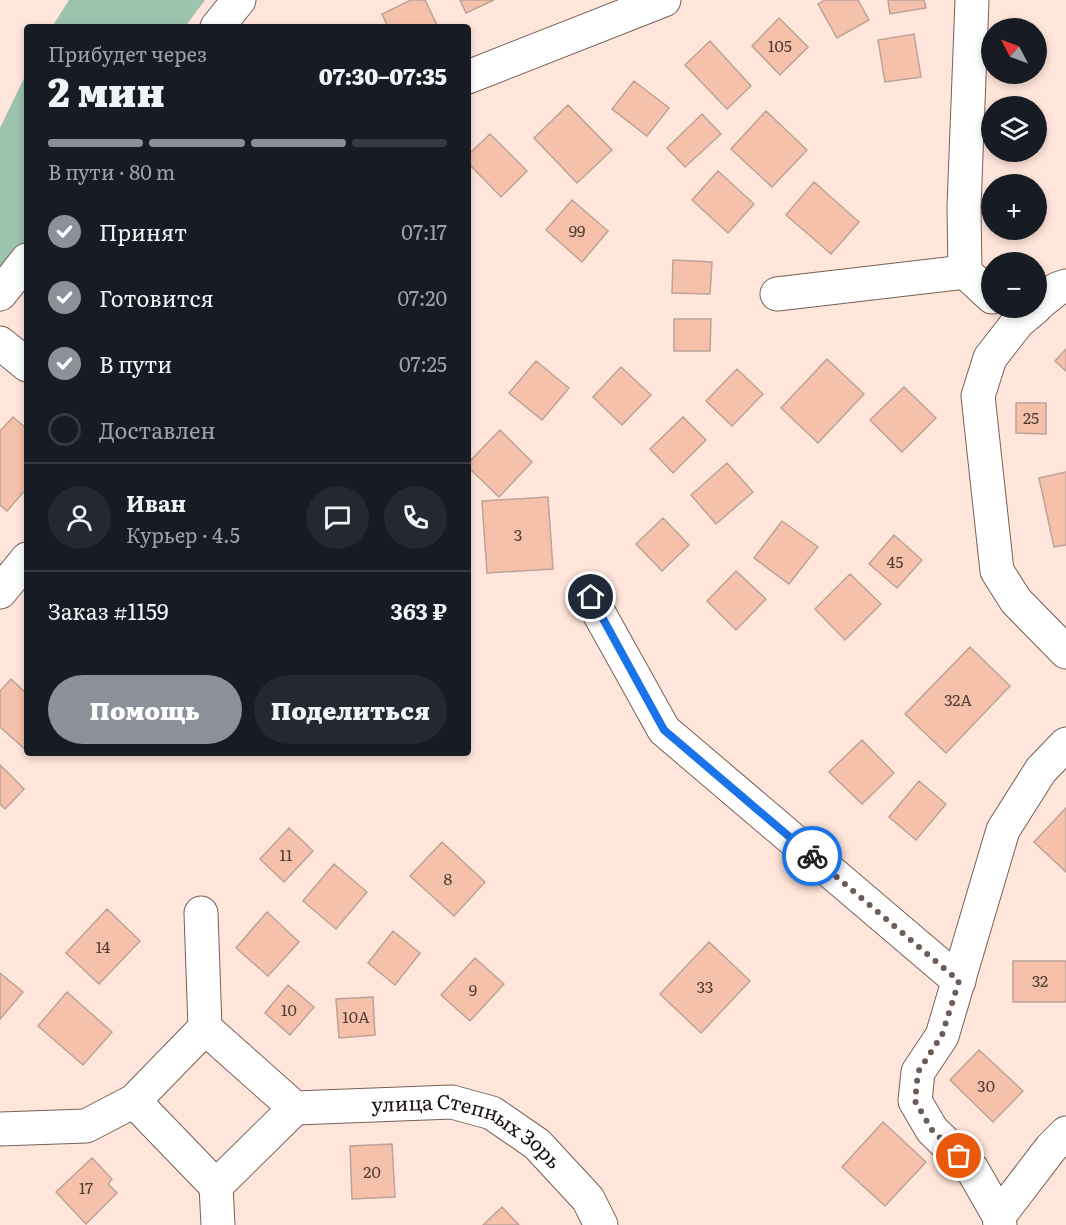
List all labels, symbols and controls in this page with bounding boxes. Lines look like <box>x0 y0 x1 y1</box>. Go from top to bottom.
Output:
north arrow <box>981 18 1047 84</box>
map controls <box>981 18 1047 318</box>
house number: 105 <box>768 33 792 57</box>
text: Прибудет через <box>48 38 207 68</box>
text: 07:30–07:35 <box>319 59 447 92</box>
text: 2 мин <box>48 61 165 119</box>
button: layers <box>981 96 1047 162</box>
text: В пути · 80 m <box>48 156 175 186</box>
button: + <box>981 174 1047 240</box>
icon: check <box>48 215 81 248</box>
text: Принят <box>99 215 187 248</box>
text: 07:17 <box>401 216 447 246</box>
house number: 99 <box>569 218 585 242</box>
button: − <box>981 252 1047 318</box>
icon: check <box>48 281 81 314</box>
text: Готовится <box>99 281 214 314</box>
text: 07:20 <box>398 282 447 312</box>
icon: check <box>48 347 81 380</box>
text: В пути <box>99 347 172 380</box>
text: 07:25 <box>399 348 447 378</box>
house number: 25 <box>1023 405 1039 429</box>
text: Доставлен <box>99 413 216 446</box>
button: person <box>48 486 111 549</box>
text: Иван <box>126 486 186 519</box>
button: chat <box>306 486 369 549</box>
button: phone <box>384 486 447 549</box>
text: Курьер · 4.5 <box>126 519 240 549</box>
house number: 3 <box>514 522 522 546</box>
house number: 45 <box>887 549 903 573</box>
pin <box>565 571 616 622</box>
icon: home <box>574 580 607 613</box>
text: Заказ #1159 <box>48 594 168 627</box>
text: 363 ₽ <box>391 594 447 627</box>
button: Помощь <box>48 675 242 744</box>
button: Поделиться <box>254 675 447 744</box>
house number: 32А <box>944 687 972 711</box>
courier <box>782 826 842 886</box>
icon: bike <box>796 840 829 873</box>
house number: 11 <box>279 842 293 866</box>
house number: 8 <box>444 866 453 890</box>
house number: 14 <box>96 934 111 958</box>
house number: 32 <box>1032 968 1048 992</box>
house number: 33 <box>697 974 713 998</box>
house number: 9 <box>469 977 477 1001</box>
house number: 10 <box>281 997 297 1021</box>
house number: 10А <box>342 1004 370 1028</box>
house number: 30 <box>977 1073 995 1097</box>
street label: улица Степных Зорь <box>371 1085 569 1174</box>
pin <box>933 1130 984 1181</box>
icon: bag <box>942 1139 975 1172</box>
house number: 20 <box>363 1159 381 1183</box>
house number: 17 <box>79 1175 93 1199</box>

